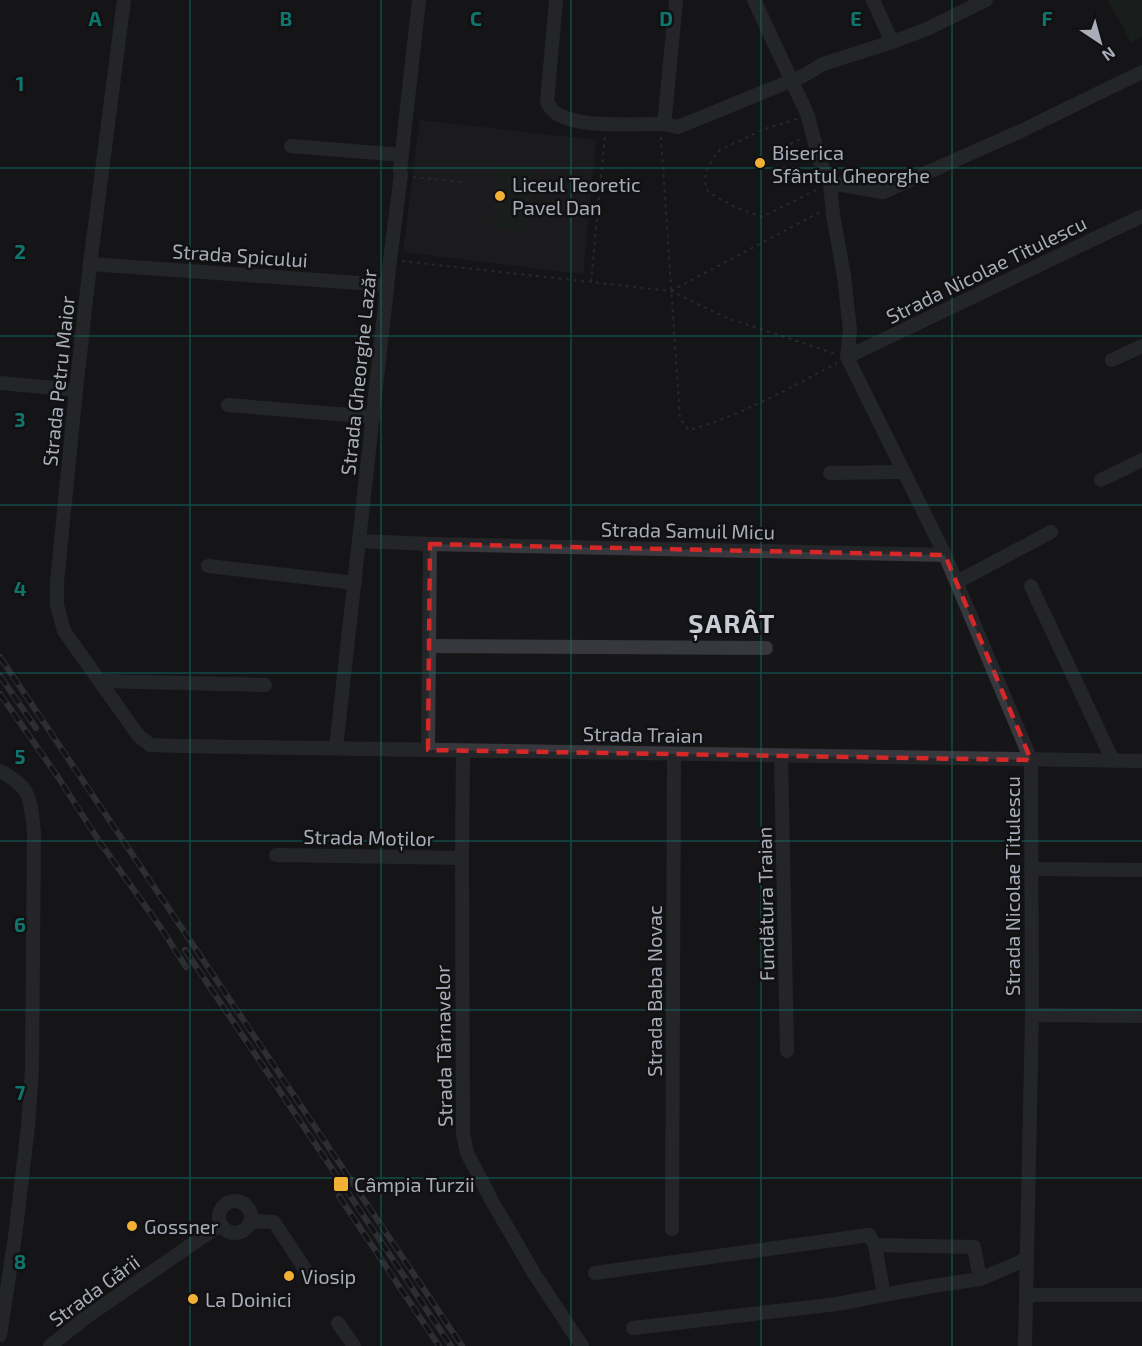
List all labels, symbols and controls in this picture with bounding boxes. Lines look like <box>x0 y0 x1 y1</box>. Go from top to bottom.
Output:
text: A <box>88 6 102 30</box>
text: B <box>280 6 292 30</box>
text: C <box>470 6 482 30</box>
text: D <box>659 6 673 30</box>
text: E <box>850 6 862 30</box>
text: F <box>1041 6 1053 30</box>
north arrow <box>1070 12 1130 72</box>
text: N <box>1099 43 1119 66</box>
text: 1 <box>16 71 24 95</box>
place label: Biserica Sfântul Gheorghe <box>772 140 930 187</box>
marker: Biserica Sfântul Gheorghe <box>753 156 767 170</box>
place label: Liceul Teoretic Pavel Dan <box>512 172 641 219</box>
marker: Liceul Teoretic Pavel Dan <box>493 189 507 203</box>
street label: Strada Nicolae Titulescu <box>882 210 1090 328</box>
street label: Strada Spicului <box>171 238 309 272</box>
text: 2 <box>14 239 26 263</box>
street label: Strada Gheorghe Lazăr <box>335 268 381 476</box>
street label: Strada Petru Maior <box>37 295 79 467</box>
text: 3 <box>14 407 26 431</box>
street label: Strada Samuil Micu <box>601 516 775 544</box>
text: 4 <box>14 576 27 600</box>
district label: ȘARÂT <box>688 607 776 641</box>
street label: Strada Traian <box>583 721 703 747</box>
text: 5 <box>14 744 26 768</box>
street label: Strada Nicolae Titulescu <box>1000 776 1024 996</box>
street label: Strada Moților <box>303 824 435 852</box>
street label: Fundătura Traian <box>752 827 778 981</box>
street label: Strada Baba Novac <box>642 905 666 1077</box>
text: 6 <box>14 912 26 936</box>
street label: Strada Târnavelor <box>430 965 456 1127</box>
text: 7 <box>15 1080 26 1104</box>
place label: Câmpia Turzii <box>354 1172 475 1196</box>
marker: Câmpia Turzii <box>332 1175 350 1193</box>
place label: Gossner <box>144 1214 219 1238</box>
marker: Gossner <box>125 1219 139 1233</box>
text: 8 <box>14 1249 26 1273</box>
street label: Strada Gării <box>44 1249 144 1331</box>
place label: Viosip <box>301 1264 356 1288</box>
marker: Viosip <box>282 1269 296 1283</box>
place label: La Doinici <box>205 1287 292 1311</box>
marker: La Doinici <box>186 1292 200 1306</box>

